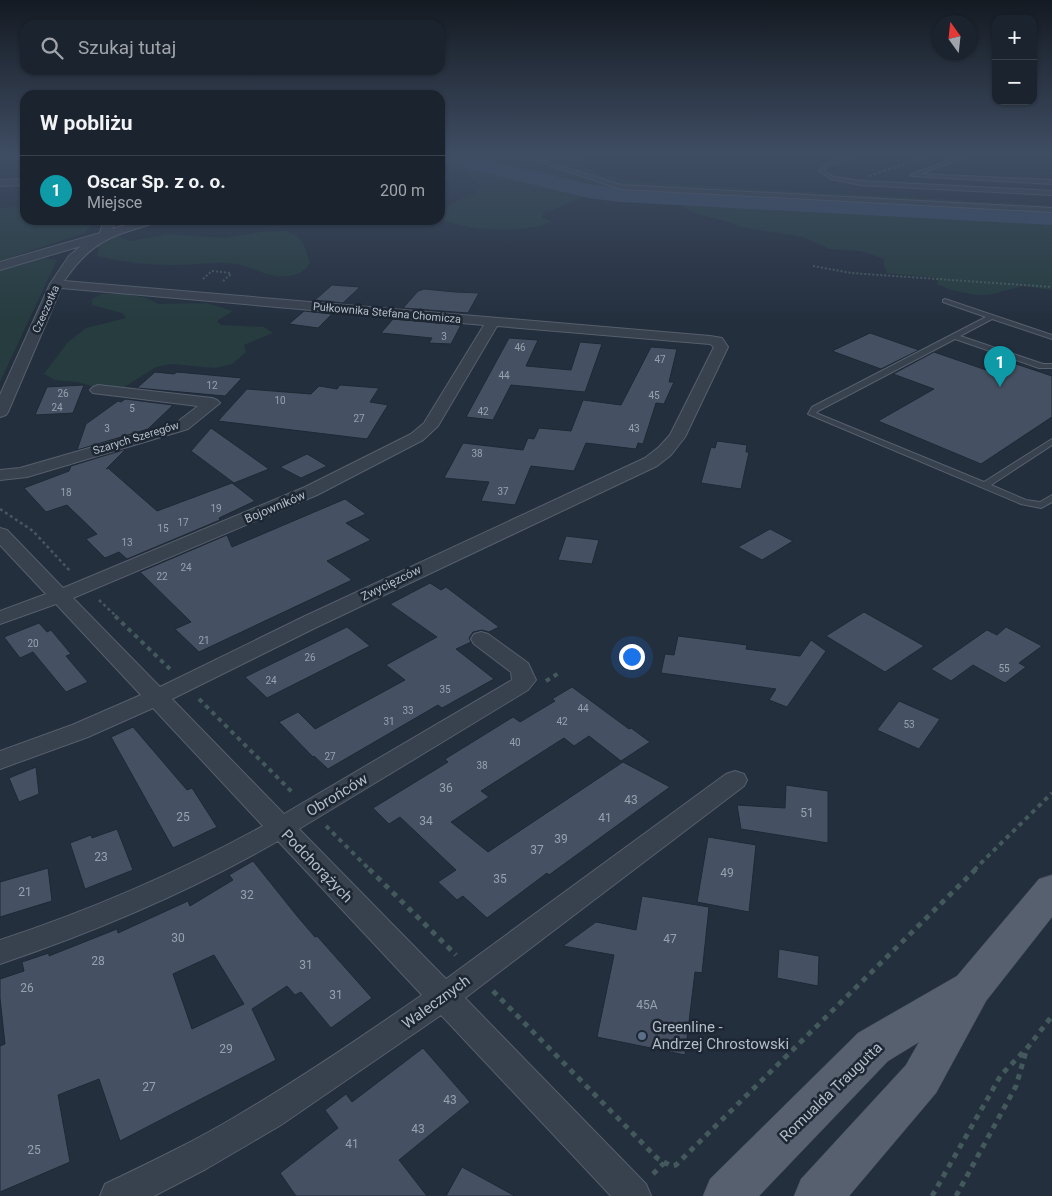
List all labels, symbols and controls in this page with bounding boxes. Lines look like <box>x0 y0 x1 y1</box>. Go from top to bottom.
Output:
north arrow <box>932 15 977 60</box>
map controls <box>992 15 1037 105</box>
button: + <box>992 15 1037 60</box>
search box <box>20 20 445 75</box>
icon: search <box>38 34 66 62</box>
text: Szukaj tutaj <box>78 36 176 59</box>
button: − <box>992 60 1037 105</box>
text: W pobliżu <box>40 111 133 135</box>
text: Oscar Sp. z o. o. <box>87 170 226 193</box>
text: 1 <box>51 181 61 200</box>
text: 200 m <box>380 181 425 200</box>
text: Miejsce <box>87 193 142 212</box>
street label: Czeczotka <box>30 283 62 335</box>
street label: Pułkownika Stefana Chomicza <box>312 300 462 326</box>
house number: 3 <box>441 331 447 342</box>
house number: 46 <box>514 342 526 353</box>
pin: 1 <box>984 346 1016 387</box>
house number: 47 <box>654 354 666 365</box>
house number: 44 <box>498 370 510 381</box>
house number: 12 <box>206 380 218 391</box>
house number: 26 <box>57 388 69 399</box>
house number: 45 <box>648 390 660 401</box>
house number: 10 <box>274 395 286 406</box>
house number: 24 <box>51 402 63 413</box>
house number: 5 <box>129 403 135 414</box>
house number: 42 <box>477 406 489 417</box>
house number: 27 <box>353 413 365 424</box>
street label: Szarych Szeregów <box>91 419 181 457</box>
house number: 3 <box>104 423 110 434</box>
house number: 43 <box>628 423 640 434</box>
house number: 38 <box>471 448 483 459</box>
house number: 37 <box>497 486 509 497</box>
house number: 18 <box>60 487 72 498</box>
street label: Bojowników <box>243 488 307 526</box>
house number: 19 <box>210 503 222 514</box>
house number: 17 <box>177 517 189 528</box>
house number: 15 <box>157 523 169 534</box>
house number: 13 <box>121 537 133 548</box>
house number: 24 <box>180 562 192 573</box>
street label: Zwycięzców <box>359 562 423 604</box>
house number: 22 <box>156 571 168 582</box>
house number: 21 <box>198 635 210 646</box>
house number: 20 <box>27 638 39 649</box>
your location <box>619 644 645 670</box>
house number: 26 <box>304 652 316 663</box>
house number: 55 <box>998 663 1010 674</box>
house number: 24 <box>265 675 277 686</box>
house number: 35 <box>439 684 451 695</box>
house number: 44 <box>577 703 589 714</box>
house number: 33 <box>402 705 414 716</box>
house number: 31 <box>383 716 395 727</box>
house number: 42 <box>556 716 568 727</box>
house number: 53 <box>903 719 915 730</box>
house number: 40 <box>509 737 521 748</box>
house number: 27 <box>324 751 336 762</box>
house number: 38 <box>476 760 488 771</box>
street label: Obrońców <box>303 770 371 820</box>
house number: 36 <box>439 781 453 795</box>
house number: 43 <box>624 793 638 807</box>
house number: 51 <box>800 806 814 820</box>
house number: 25 <box>176 810 190 824</box>
house number: 41 <box>598 811 612 825</box>
house number: 34 <box>419 814 433 828</box>
street label: Podchorążych <box>278 826 356 906</box>
house number: 39 <box>554 832 568 846</box>
house number: 37 <box>530 843 544 857</box>
house number: 23 <box>94 850 108 864</box>
house number: 49 <box>720 866 734 880</box>
house number: 35 <box>493 872 507 886</box>
house number: 21 <box>18 885 32 899</box>
house number: 32 <box>240 888 254 902</box>
house number: 30 <box>171 931 185 945</box>
house number: 47 <box>663 932 677 946</box>
house number: 28 <box>91 954 105 968</box>
house number: 31 <box>299 958 313 972</box>
street label: Walecznych <box>399 971 473 1033</box>
house number: 26 <box>20 981 34 995</box>
house number: 31 <box>329 988 343 1002</box>
house number: 45A <box>636 998 658 1012</box>
place label: Greenline - Andrzej Chrostowski <box>652 1018 789 1053</box>
marker: Greenline - Andrzej Chrostowski <box>636 1030 648 1042</box>
street label: Romualda Traugutta <box>776 1039 886 1145</box>
house number: 29 <box>219 1042 233 1056</box>
house number: 27 <box>142 1080 156 1094</box>
house number: 43 <box>443 1093 457 1107</box>
house number: 43 <box>411 1122 425 1136</box>
house number: 41 <box>345 1137 359 1151</box>
house number: 25 <box>27 1143 41 1157</box>

